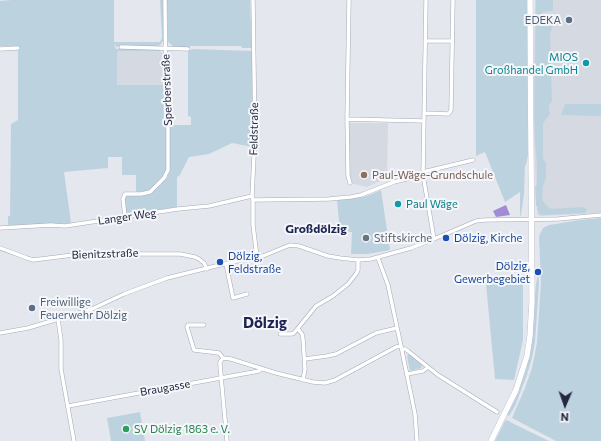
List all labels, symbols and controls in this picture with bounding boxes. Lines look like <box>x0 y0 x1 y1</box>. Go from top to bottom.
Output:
place label: EDEKA <box>525 13 561 27</box>
marker: EDEKA <box>564 15 574 25</box>
place label: MIOS Großhandel GmbH <box>485 50 578 76</box>
street label: Sperberstraße <box>159 54 175 126</box>
marker: MIOS Großhandel GmbH <box>581 58 591 68</box>
street label: Feldstraße <box>247 102 261 156</box>
place label: Paul-Wäge-Grundschule <box>372 168 493 182</box>
marker: Paul-Wäge-Grundschule <box>359 170 369 180</box>
place label: Paul Wäge <box>406 197 458 211</box>
marker: Paul Wäge <box>393 199 403 209</box>
street label: Langer Weg <box>97 206 157 228</box>
district label: Großdölzig <box>285 222 347 236</box>
place label: Stiftskirche <box>374 231 432 245</box>
place label: Dölzig, Kirche <box>454 231 522 245</box>
marker: Stiftskirche <box>361 233 371 243</box>
marker: Dölzig, Kirche <box>441 233 451 243</box>
street label: Bienitzstraße <box>71 246 139 262</box>
place label: Dölzig, Feldstraße <box>228 249 281 275</box>
marker: Dölzig, Feldstraße <box>215 257 225 267</box>
place label: Dölzig, Gewerbegebiet <box>454 259 530 285</box>
marker: Dölzig, Gewerbegebiet <box>533 267 543 277</box>
place label: Freiwillige Feuerwehr Dölzig <box>40 295 127 321</box>
marker: Freiwillige Feuerwehr Dölzig <box>27 303 37 313</box>
district label: Dölzig <box>243 314 287 332</box>
street label: Braugasse <box>139 377 191 399</box>
north arrow <box>545 385 585 425</box>
text: N <box>560 411 569 424</box>
place label: SV Dölzig 1863 e. V. <box>134 422 230 436</box>
marker: SV Dölzig 1863 e. V. <box>121 424 131 434</box>

